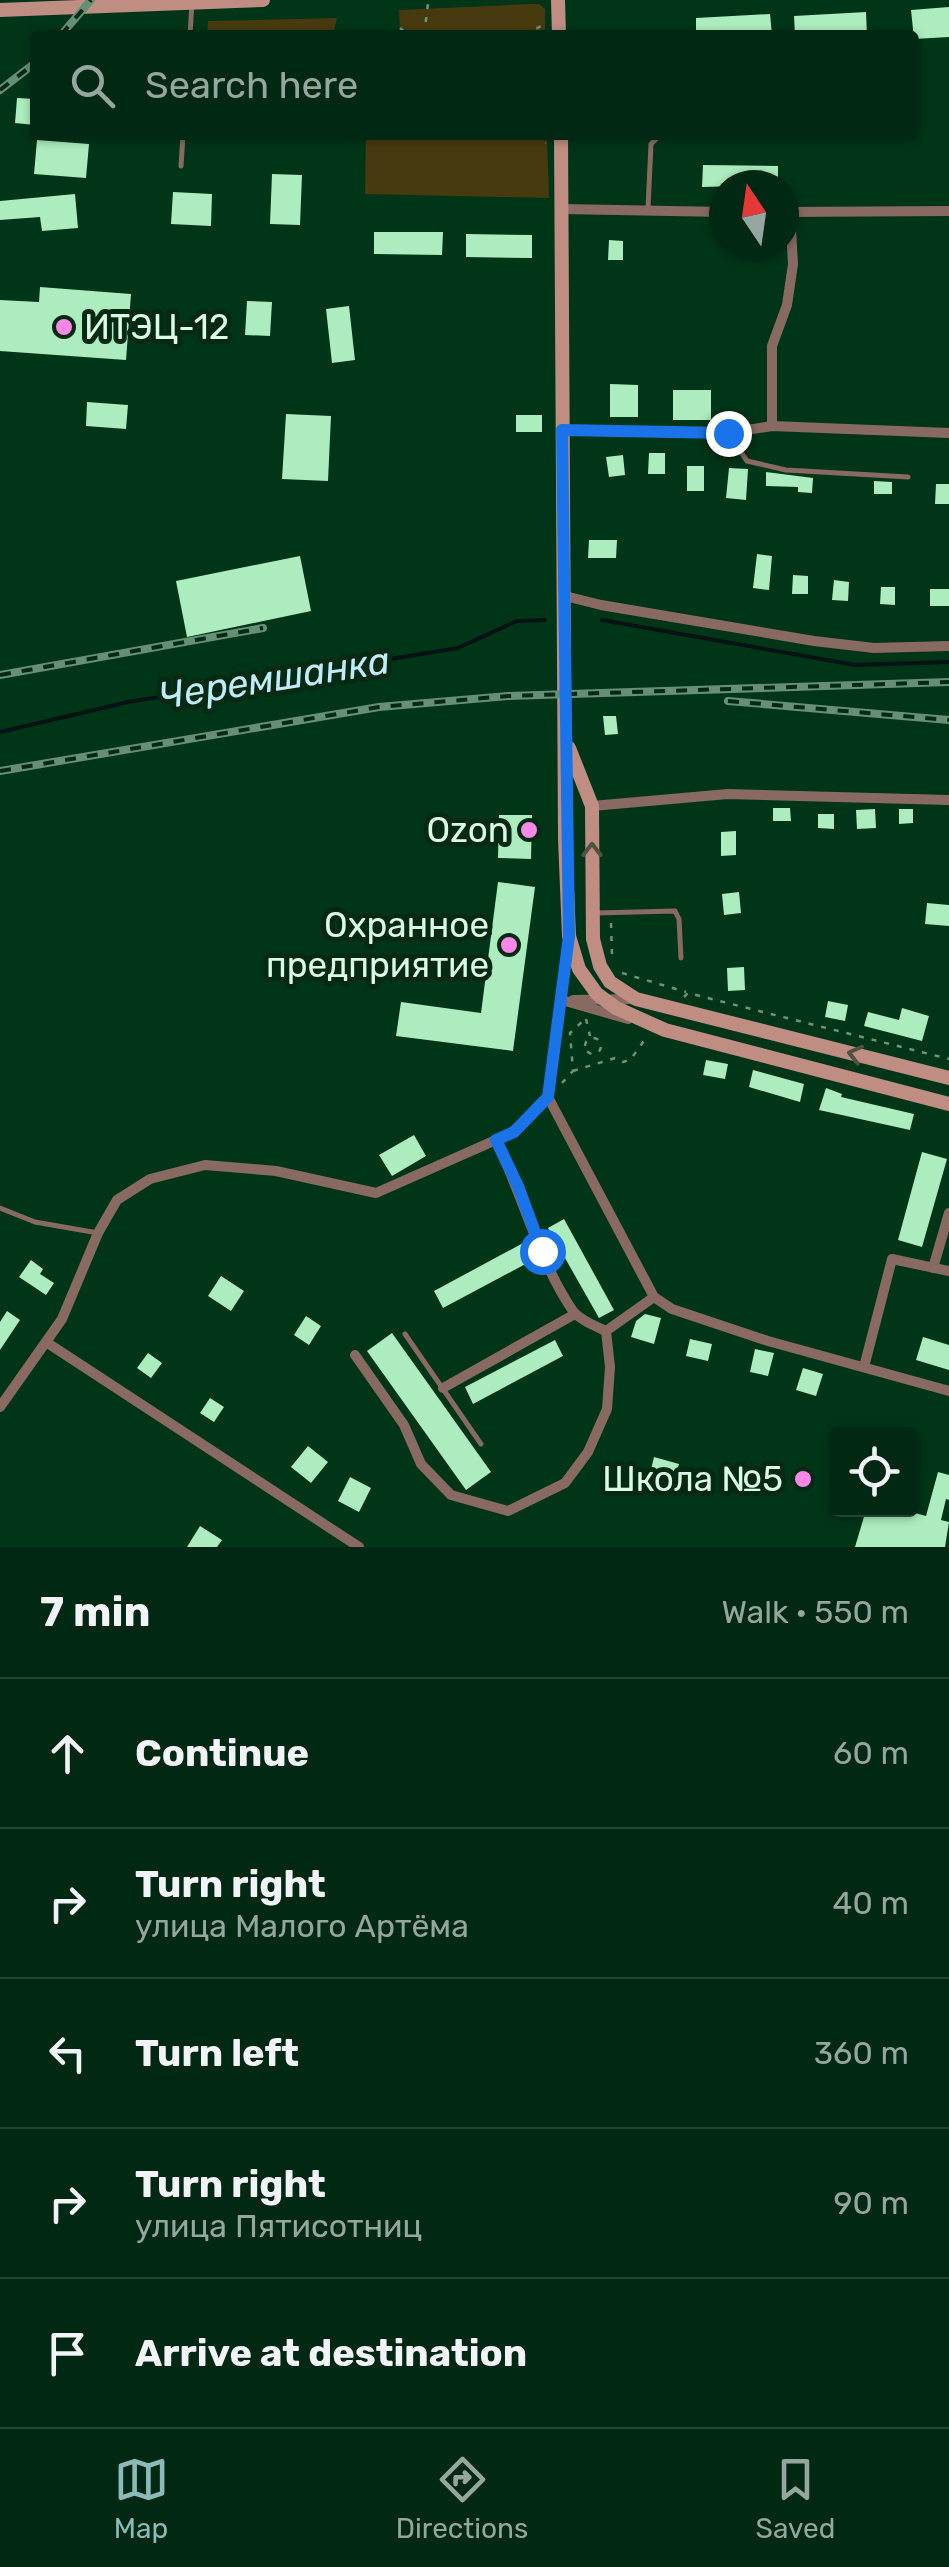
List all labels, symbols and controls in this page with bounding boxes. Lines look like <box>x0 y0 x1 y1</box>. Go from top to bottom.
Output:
search box <box>30 30 919 140</box>
icon: search <box>65 58 120 113</box>
text: Search here <box>145 62 358 108</box>
north arrow <box>709 170 799 260</box>
place label: ИТЭЦ-12 <box>84 306 229 348</box>
marker: ИТЭЦ-12 <box>53 316 75 338</box>
route end <box>706 411 752 457</box>
water label: Черемшанка <box>155 637 393 719</box>
place label: Ozon <box>426 809 509 851</box>
marker: Ozon <box>518 819 540 841</box>
one-way arrow <box>581 841 603 856</box>
place label: Охранное предприятие <box>266 904 489 986</box>
marker: Охранное предприятие <box>498 934 520 956</box>
one-way arrow <box>846 1045 864 1066</box>
route start <box>520 1229 566 1275</box>
map controls <box>829 1427 919 1517</box>
button: locate <box>829 1427 919 1517</box>
place label: Школа №5 <box>602 1458 783 1500</box>
marker: Школа №5 <box>792 1468 814 1490</box>
text: 7 min <box>40 1587 151 1637</box>
text: Walk · 550 m <box>722 1593 909 1631</box>
icon: ahead <box>40 1726 95 1781</box>
text: Continue <box>135 1730 309 1776</box>
text: 60 m <box>833 1734 909 1772</box>
text: Turn right <box>135 1861 326 1907</box>
icon: right <box>40 1876 95 1931</box>
text: 40 m <box>833 1884 909 1922</box>
text: улица Малого Артёма <box>135 1907 469 1945</box>
icon: left <box>40 2026 95 2081</box>
text: Turn left <box>135 2030 299 2076</box>
text: 360 m <box>814 2034 909 2072</box>
text: Turn right <box>135 2161 326 2207</box>
icon: right <box>40 2176 95 2231</box>
text: 90 m <box>833 2184 909 2222</box>
text: улица Пятисотниц <box>135 2207 422 2245</box>
icon: arrive <box>40 2326 95 2381</box>
text: Arrive at destination <box>135 2330 527 2376</box>
tab: Map <box>114 2452 169 2545</box>
tab: Directions <box>396 2452 528 2545</box>
tab: Saved <box>755 2452 835 2545</box>

